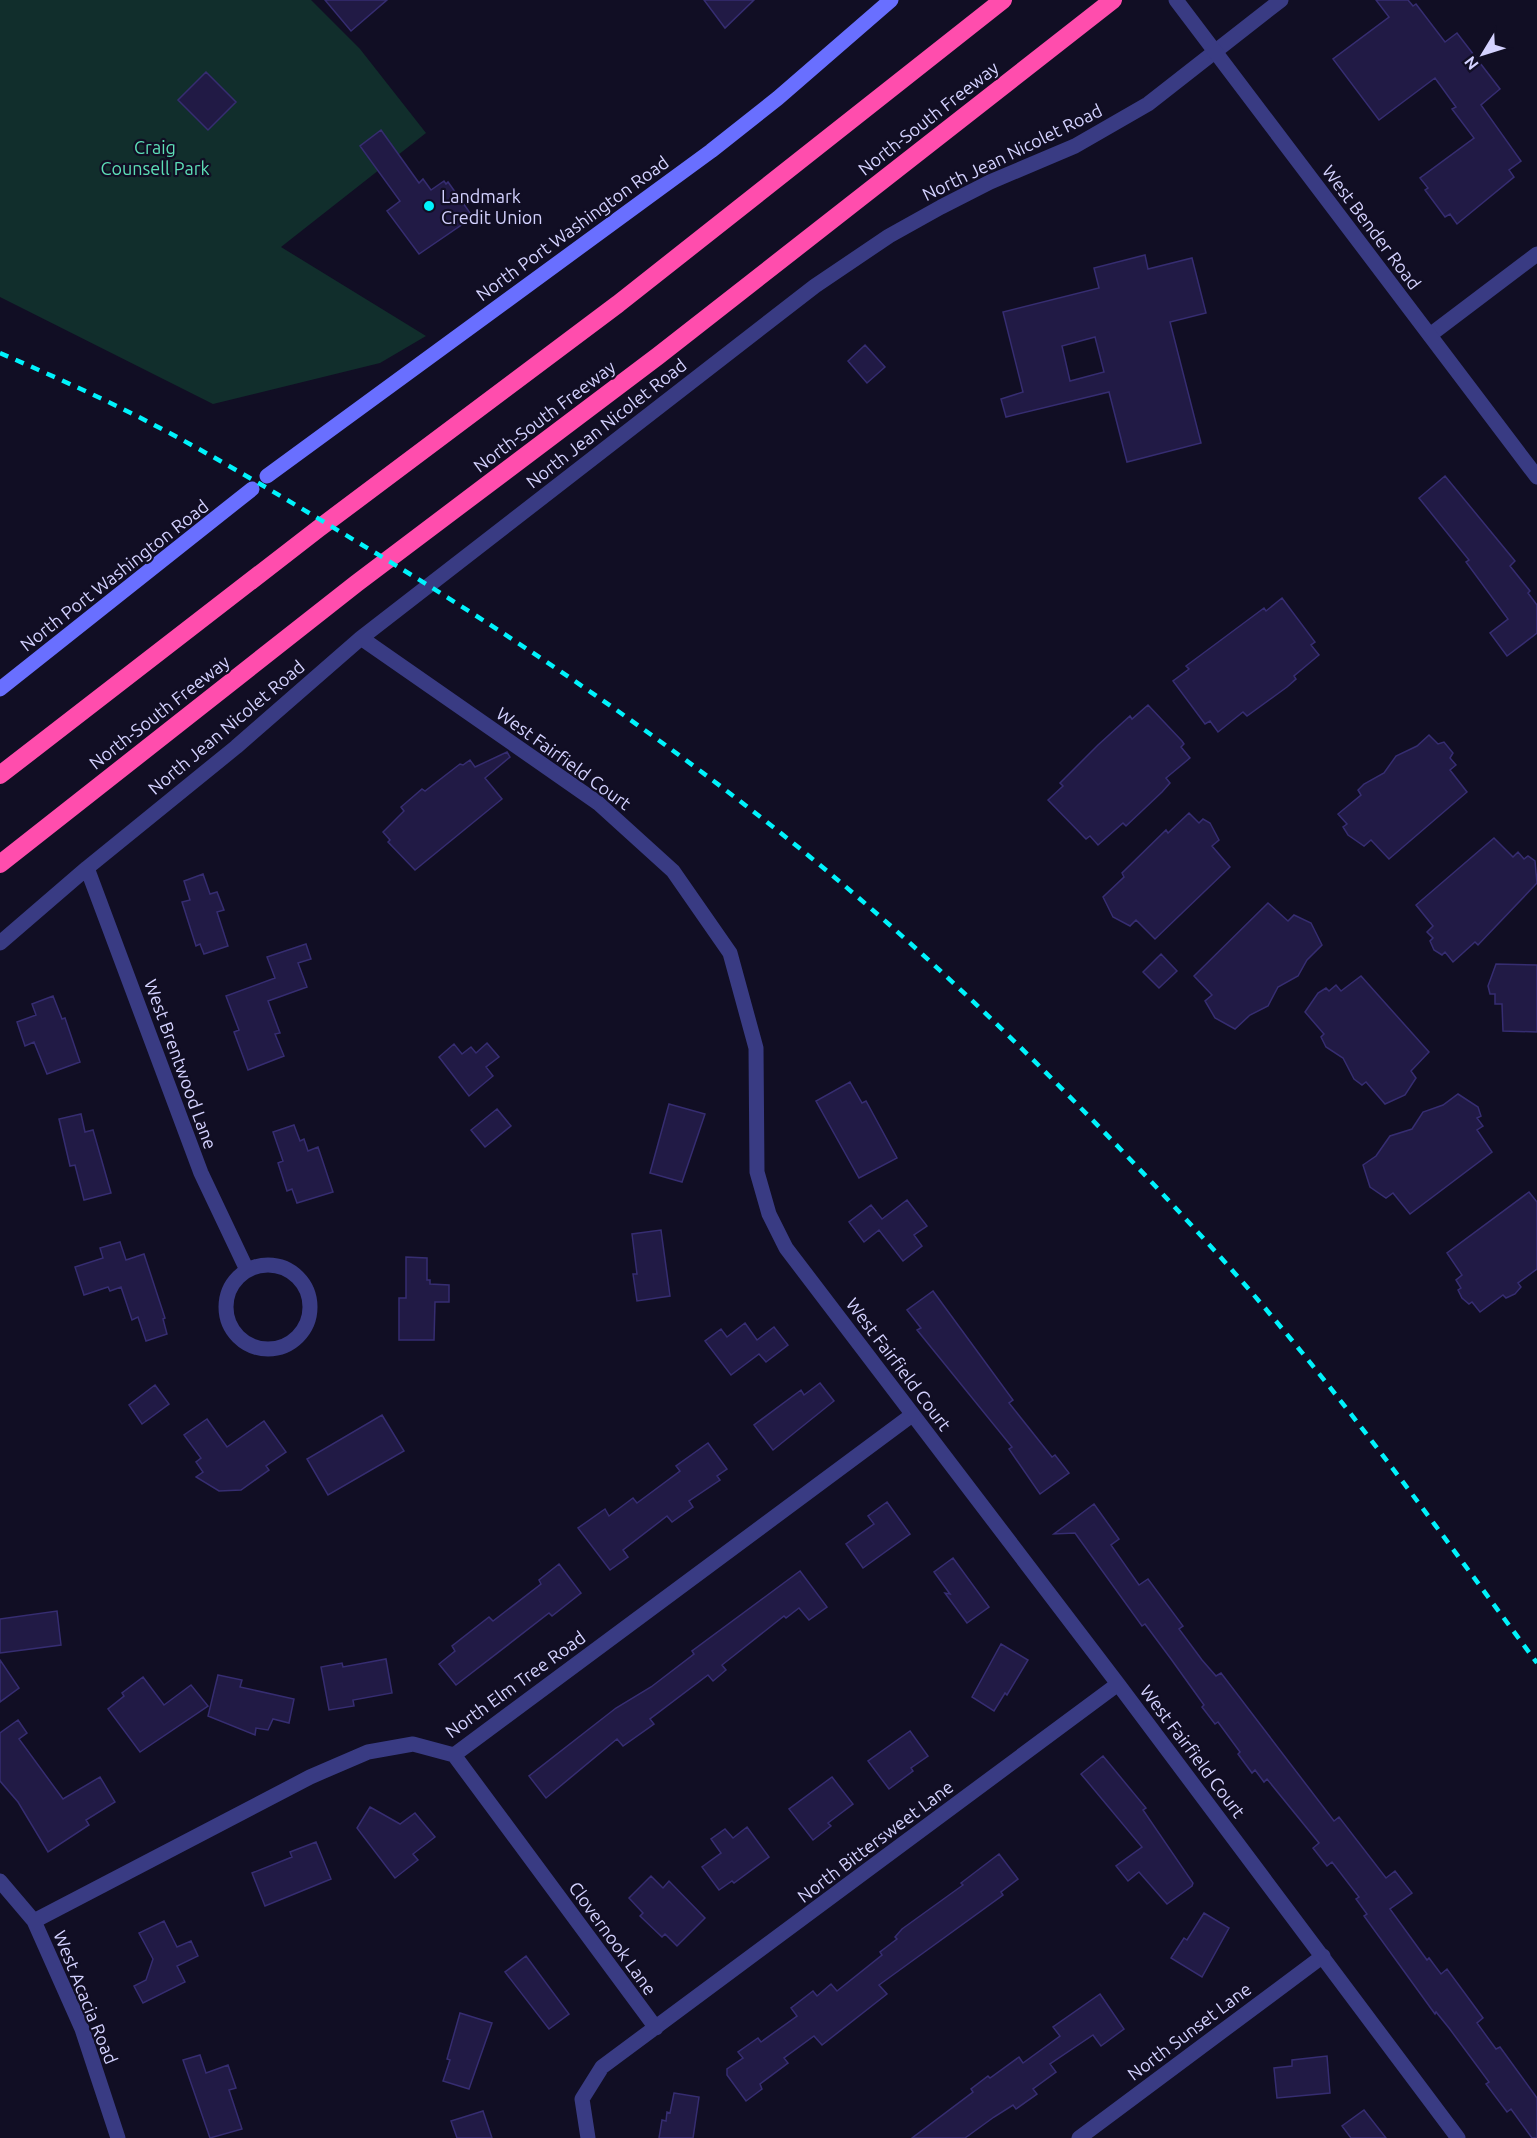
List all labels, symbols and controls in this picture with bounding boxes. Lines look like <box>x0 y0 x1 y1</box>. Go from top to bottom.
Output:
north arrow <box>1453 24 1513 84</box>
text: N <box>1460 53 1482 73</box>
street label: North-South Freeway <box>854 57 1002 179</box>
street label: North Jean Nicolet Road <box>919 100 1105 204</box>
park label: Craig Counsell Park <box>100 137 210 178</box>
street label: North Port Washington Road <box>472 151 672 305</box>
street label: West Bender Road <box>1319 161 1425 293</box>
place label: Landmark Credit Union <box>441 186 543 227</box>
marker: Landmark Credit Union <box>422 199 436 213</box>
street label: North Jean Nicolet Road <box>522 354 690 492</box>
street label: North-South Freeway <box>469 356 619 476</box>
street label: North Port Washington Road <box>16 495 212 655</box>
street label: North-South Freeway <box>85 651 233 773</box>
street label: North Jean Nicolet Road <box>144 656 308 798</box>
street label: West Fairfield Court <box>493 703 635 813</box>
street label: West Brentwood Lane <box>141 976 221 1152</box>
street label: West Fairfield Court <box>843 1294 955 1434</box>
street label: North Elm Tree Road <box>441 1627 589 1741</box>
street label: West Fairfield Court <box>1137 1681 1249 1821</box>
street label: North Bittersweet Lane <box>793 1776 957 1906</box>
street label: Clovernook Lane <box>565 1878 661 1998</box>
street label: West Acacia Road <box>50 1927 122 2067</box>
street label: North Sunset Lane <box>1123 1978 1255 2084</box>

